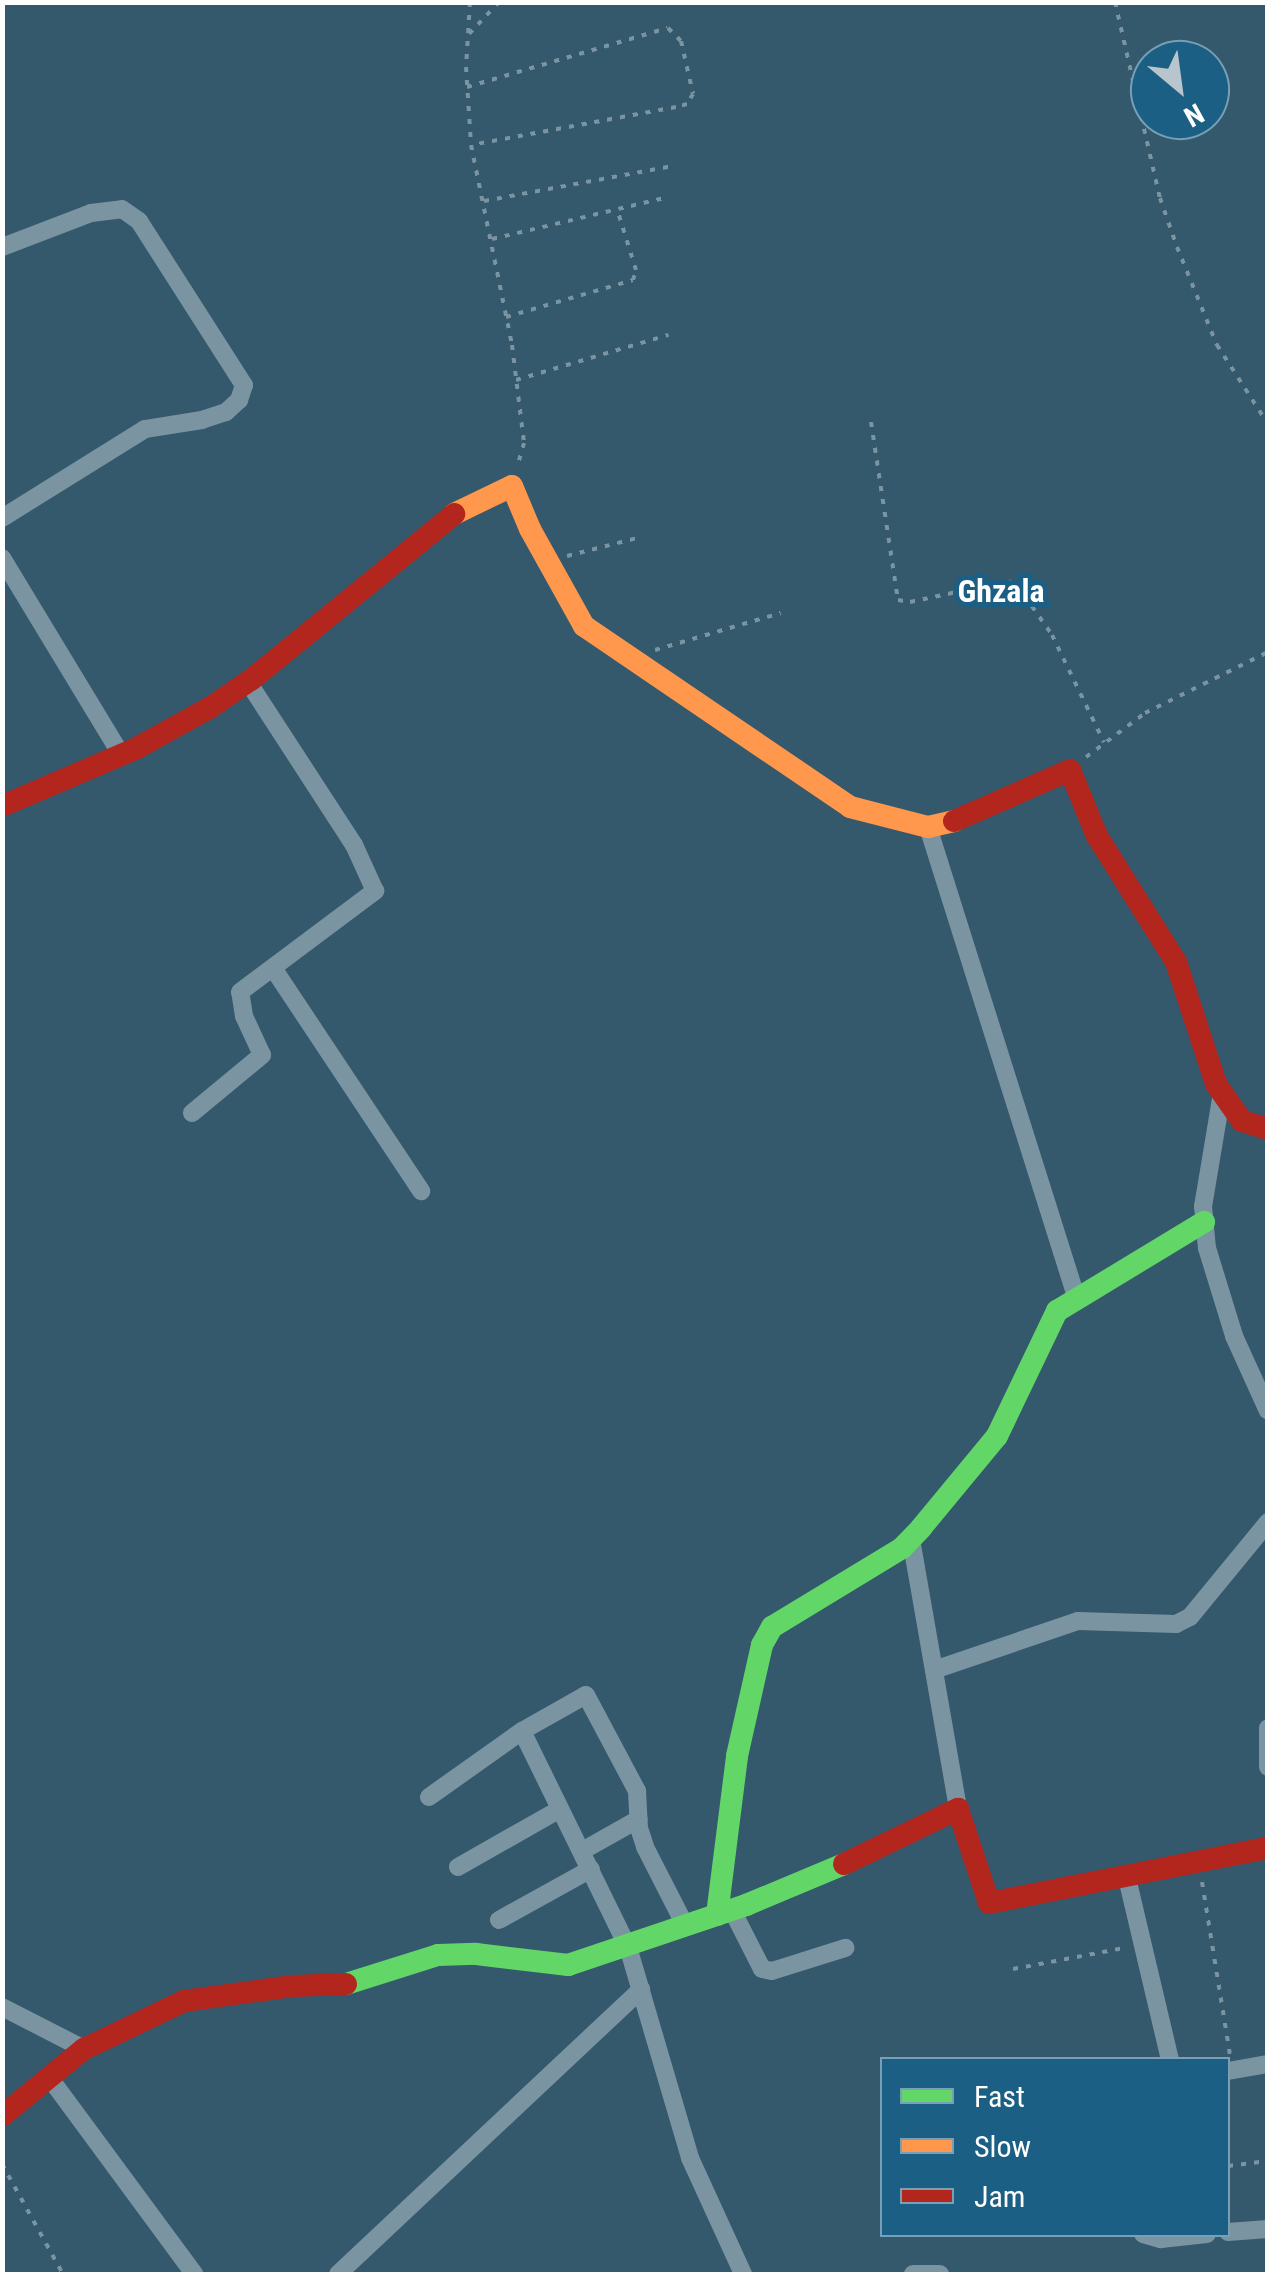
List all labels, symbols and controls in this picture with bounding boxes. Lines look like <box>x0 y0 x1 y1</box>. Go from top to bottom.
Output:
north arrow <box>1130 40 1230 140</box>
text: N <box>1178 96 1209 134</box>
district label: Ghzala <box>957 572 1045 610</box>
legend <box>880 2057 1230 2237</box>
text: Fast <box>974 2079 1025 2114</box>
text: Slow <box>974 2129 1031 2164</box>
text: Jam <box>974 2179 1025 2214</box>

